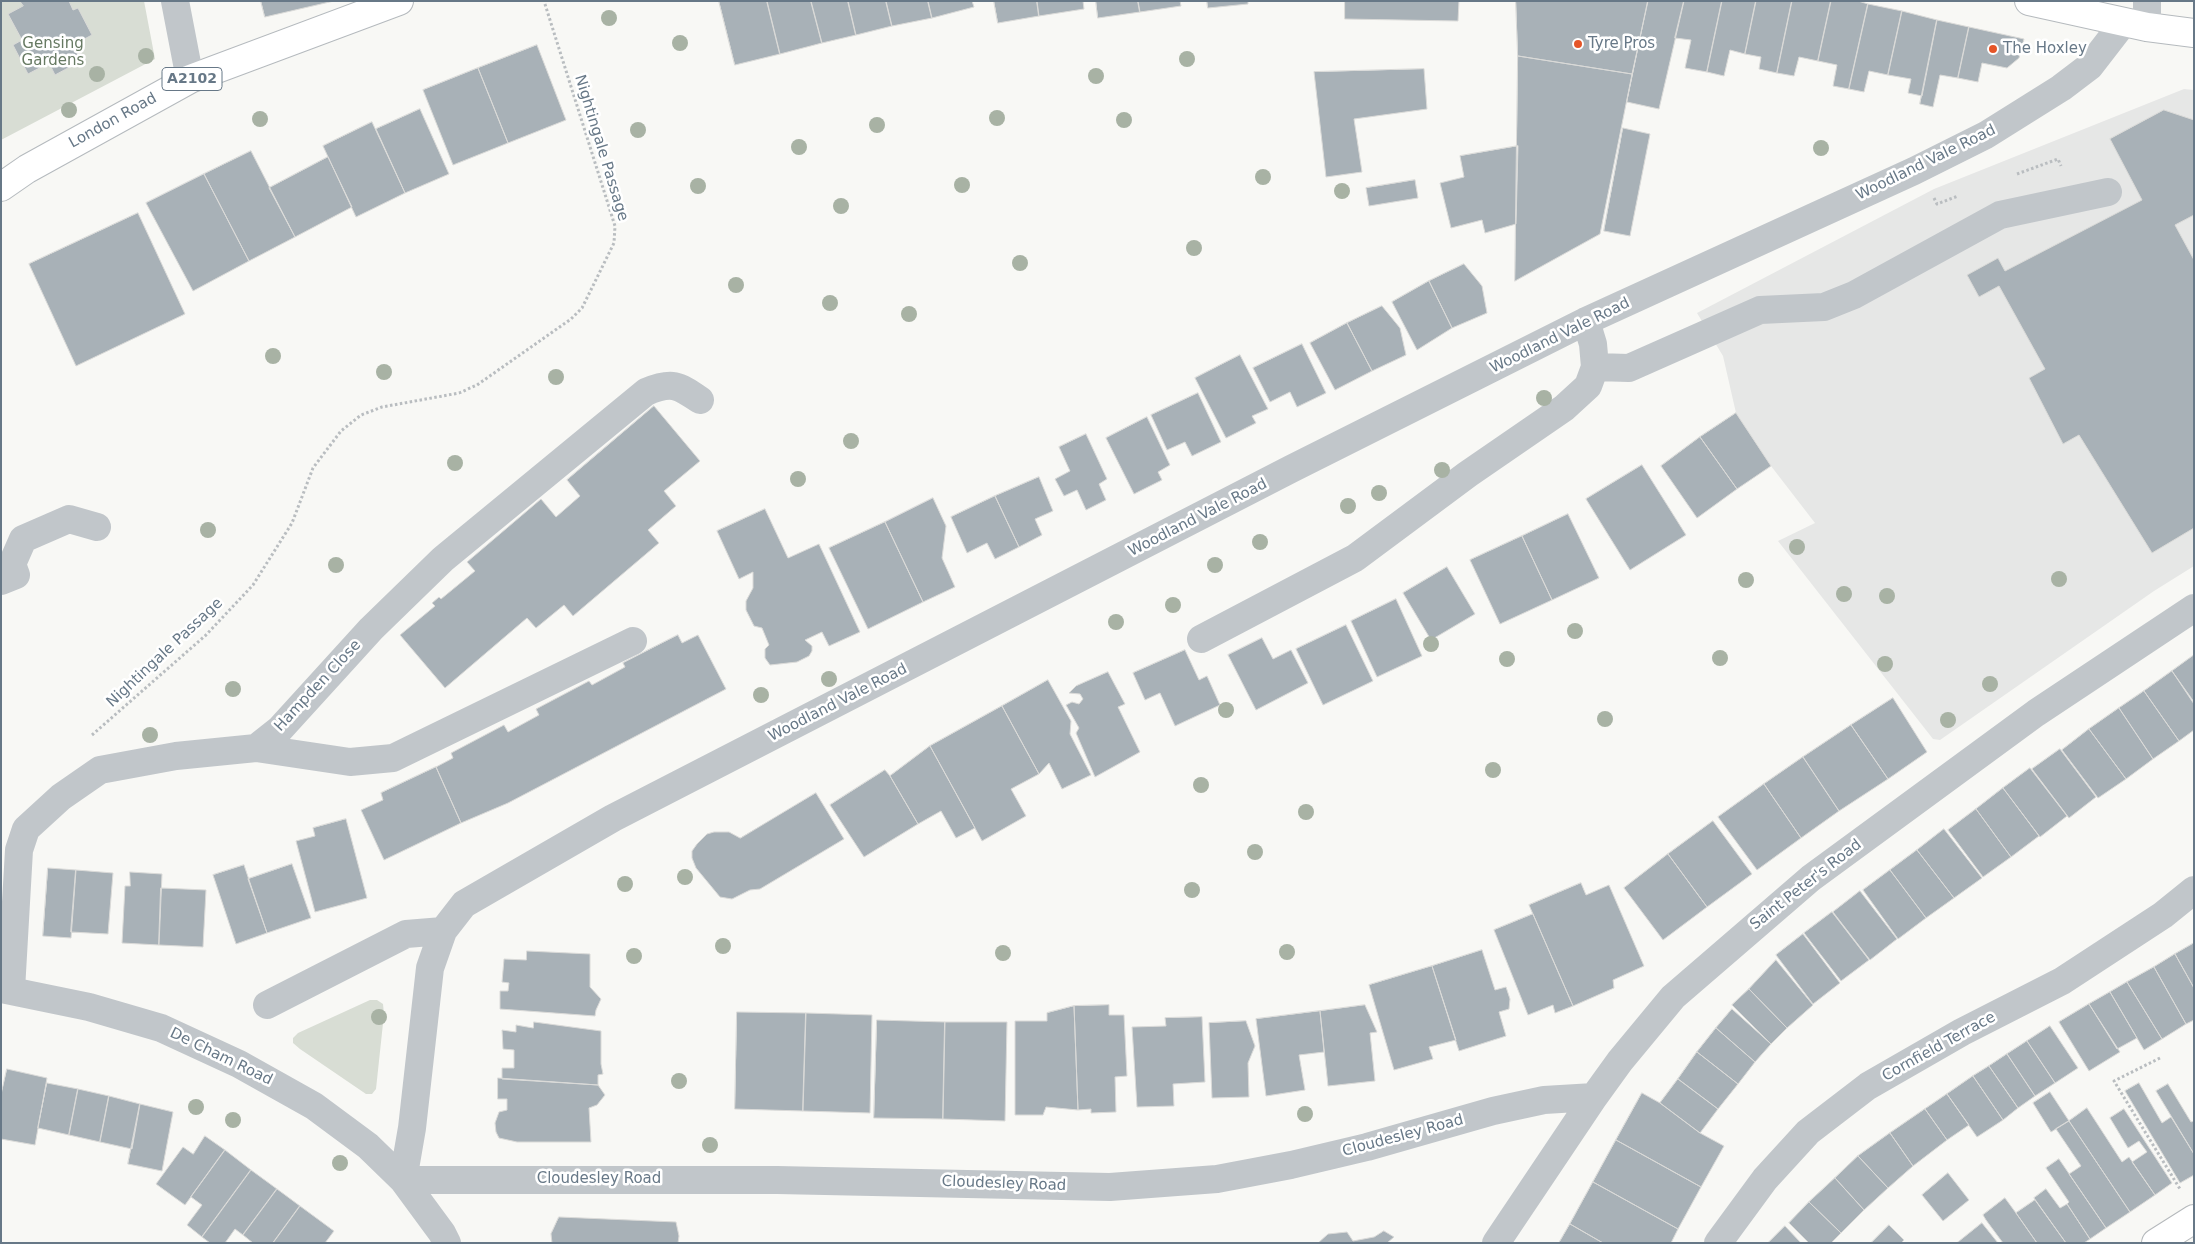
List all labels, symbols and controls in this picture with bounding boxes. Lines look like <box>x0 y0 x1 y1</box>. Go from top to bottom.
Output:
park label: Gensing Gardens <box>22 35 84 70</box>
place label: Tyre Pros <box>1588 35 1655 53</box>
marker: Tyre Pros <box>1572 38 1584 50</box>
place label: The Hoxley <box>2003 40 2087 58</box>
marker: The Hoxley <box>1987 43 1999 55</box>
road number: A2102 <box>162 68 222 90</box>
street label: Nightingale Passage <box>570 73 632 223</box>
street label: London Road <box>66 90 160 152</box>
street label: Woodland Vale Road <box>1853 121 1999 205</box>
street label: Woodland Vale Road <box>1487 294 1633 378</box>
street label: Woodland Vale Road <box>1126 475 1270 561</box>
street label: Nightingale Passage <box>103 595 227 711</box>
street label: Hampden Close <box>271 637 365 735</box>
street label: Woodland Vale Road <box>766 660 910 746</box>
street label: Saint Peter's Road <box>1747 836 1865 934</box>
street label: Cornfield Terrace <box>1879 1008 1999 1086</box>
street label: De Cham Road <box>167 1024 275 1090</box>
street label: Cloudesley Road <box>1341 1111 1465 1161</box>
street label: Cloudesley Road <box>537 1170 661 1188</box>
street label: Cloudesley Road <box>941 1173 1067 1195</box>

